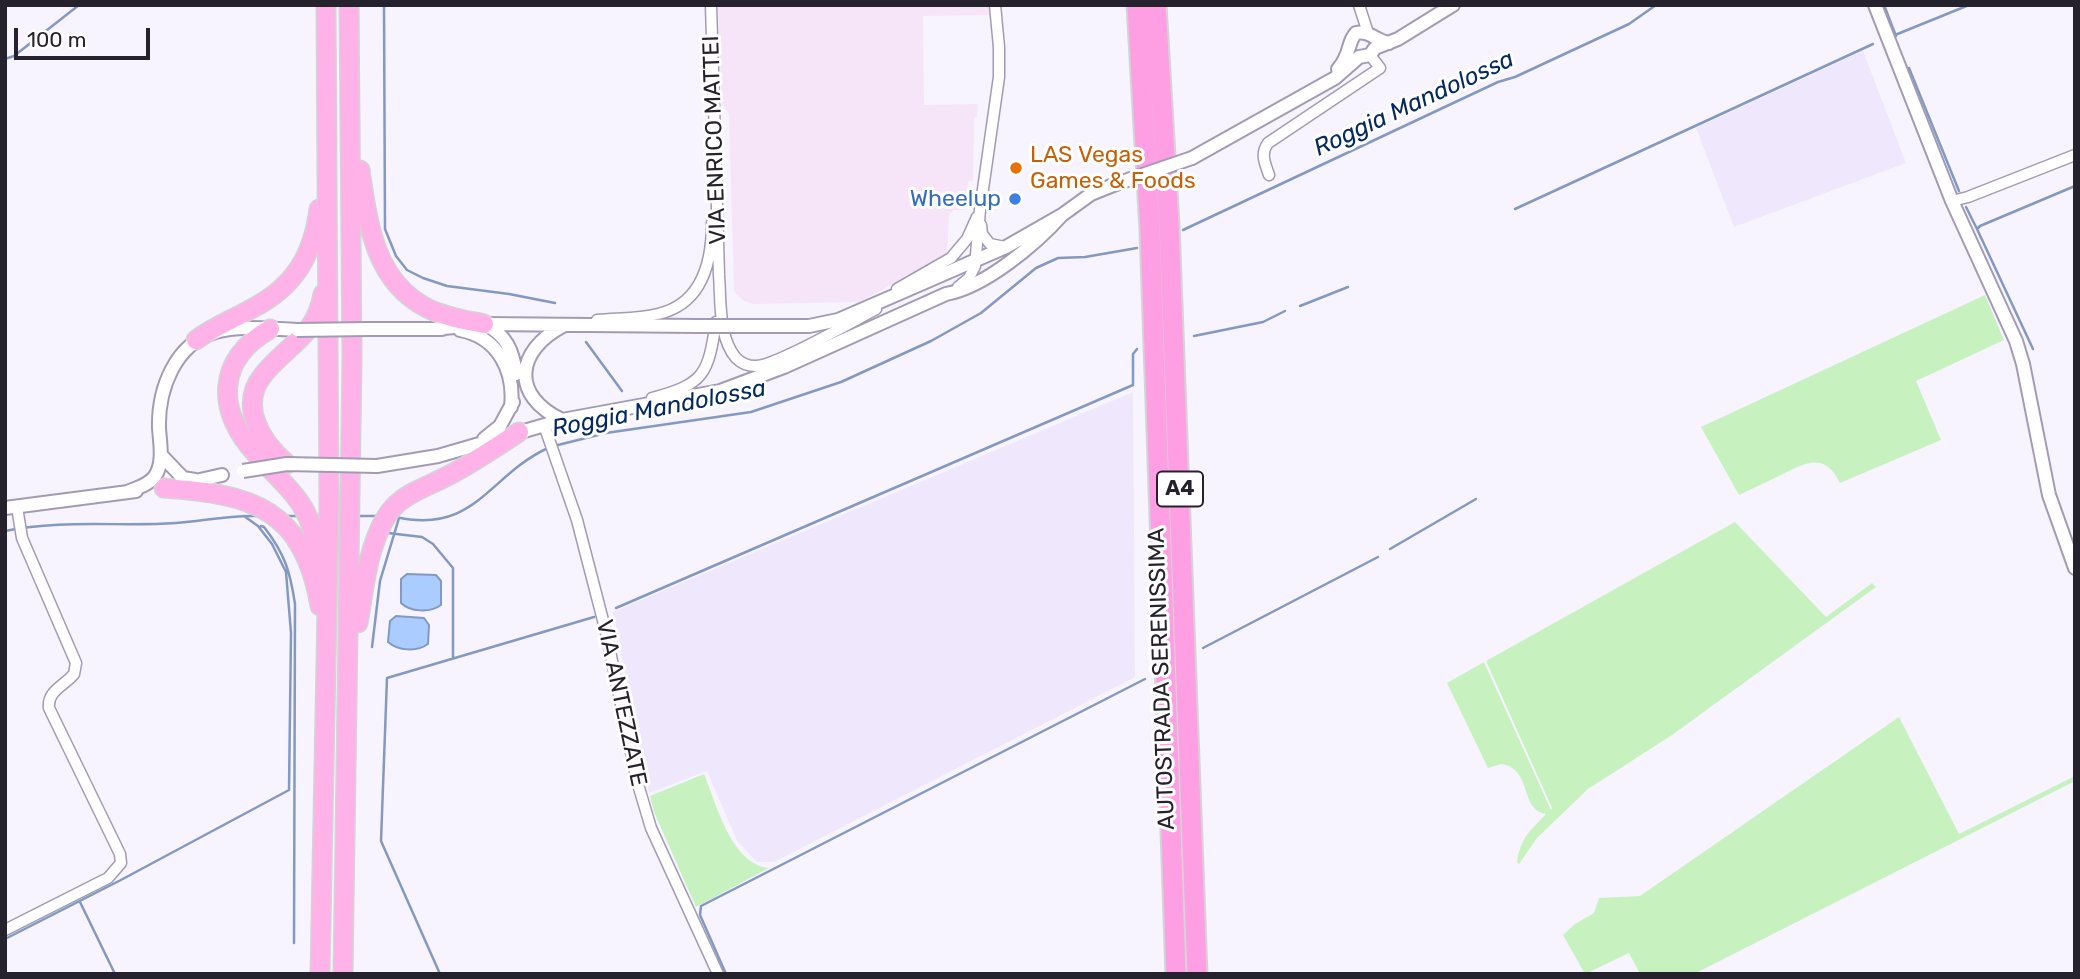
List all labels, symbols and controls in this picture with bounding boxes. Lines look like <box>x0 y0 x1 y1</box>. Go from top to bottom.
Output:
scale bar <box>18 14 154 58</box>
text: 100 m <box>27 27 86 52</box>
street label: VIA ENRICO MATTEI <box>698 35 732 245</box>
water label: Roggia Mandolossa <box>1309 45 1519 163</box>
place label: LAS Vegas Games & Foods <box>1030 141 1196 195</box>
marker: LAS Vegas Games & Foods <box>1008 160 1024 176</box>
place label: Wheelup <box>910 185 1001 213</box>
marker: Wheelup <box>1007 191 1023 207</box>
water label: Roggia Mandolossa <box>549 374 769 444</box>
road number: A4 <box>1157 472 1203 506</box>
street label: AUTOSTRADA SERENISSIMA <box>1143 527 1181 831</box>
street label: VIA ANTEZZATE <box>590 617 652 789</box>

